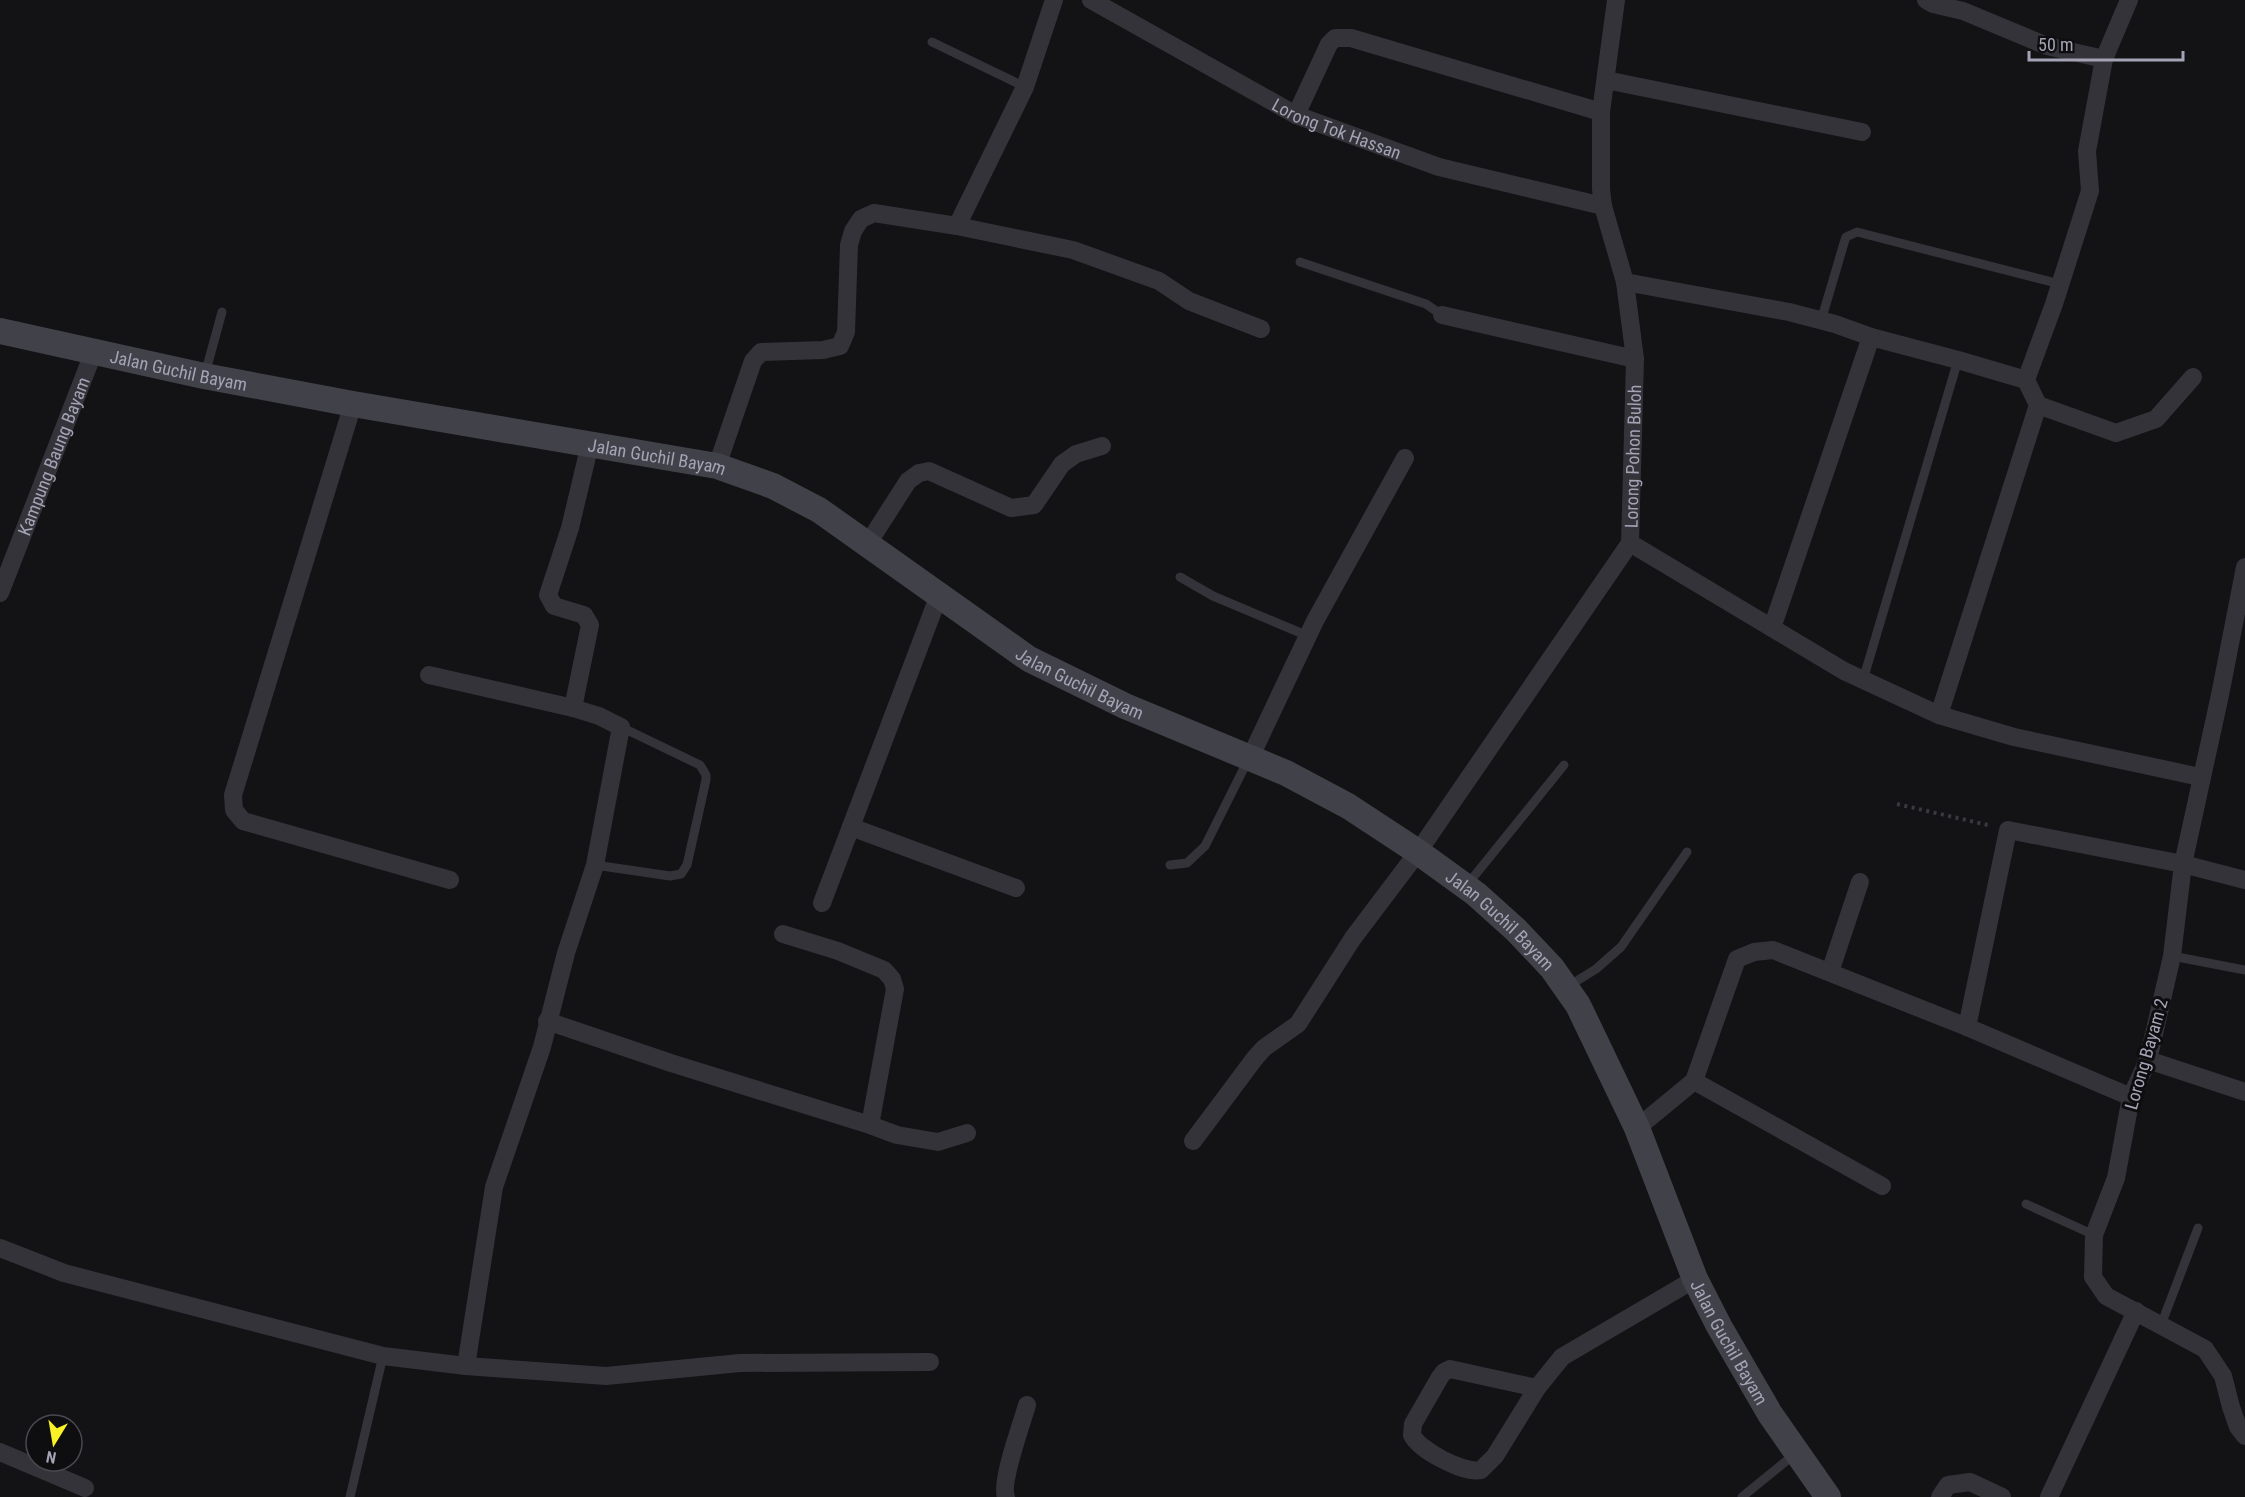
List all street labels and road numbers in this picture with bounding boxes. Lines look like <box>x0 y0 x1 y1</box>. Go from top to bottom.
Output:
street label: Lorong Tok Hassan <box>1269 93 1404 163</box>
street label: Jalan Guchil Bayam <box>108 345 249 394</box>
street label: Kampung Baung Bayam <box>13 374 93 538</box>
street label: Lorong Pohon Buloh <box>1620 384 1645 528</box>
street label: Jalan Guchil Bayam <box>587 434 729 479</box>
street label: Jalan Guchil Bayam <box>1012 643 1147 723</box>
street label: Jalan Guchil Bayam <box>1442 865 1559 975</box>
street label: Lorong Bayam 2 <box>2120 996 2172 1112</box>
street label: Jalan Guchil Bayam <box>1687 1276 1773 1408</box>

